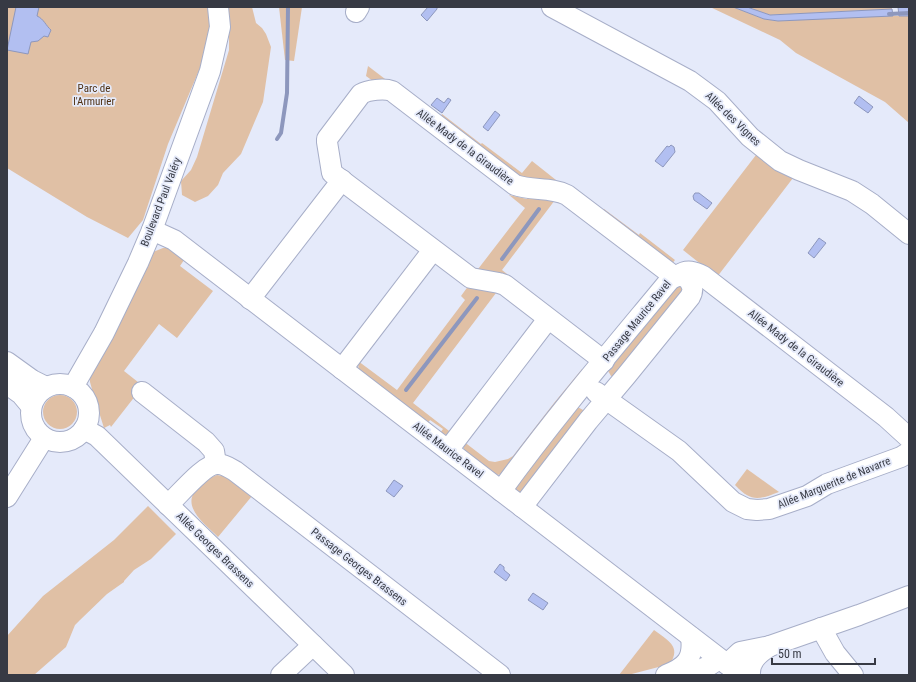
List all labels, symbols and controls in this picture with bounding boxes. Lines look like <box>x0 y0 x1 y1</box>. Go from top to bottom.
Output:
park label: Parc de l'Armurier <box>73 82 115 108</box>
street label: Allée des Vignes <box>703 89 763 149</box>
street label: Allée Mady de la Giraudière <box>414 106 516 188</box>
street label: Boulevard Paul Valéry <box>138 155 184 248</box>
street label: Passage Maurice Ravel <box>600 278 674 364</box>
street label: Allée Mady de la Giraudière <box>745 307 847 389</box>
street label: Allée Maurice Ravel <box>410 419 486 481</box>
street label: Allée Marguerite de Navarre <box>776 454 892 512</box>
street label: Allée Georges Brassens <box>174 510 256 590</box>
street label: Passage Georges Brassens <box>308 525 410 609</box>
scale bar <box>772 640 875 666</box>
text: 50 m <box>778 647 802 661</box>

